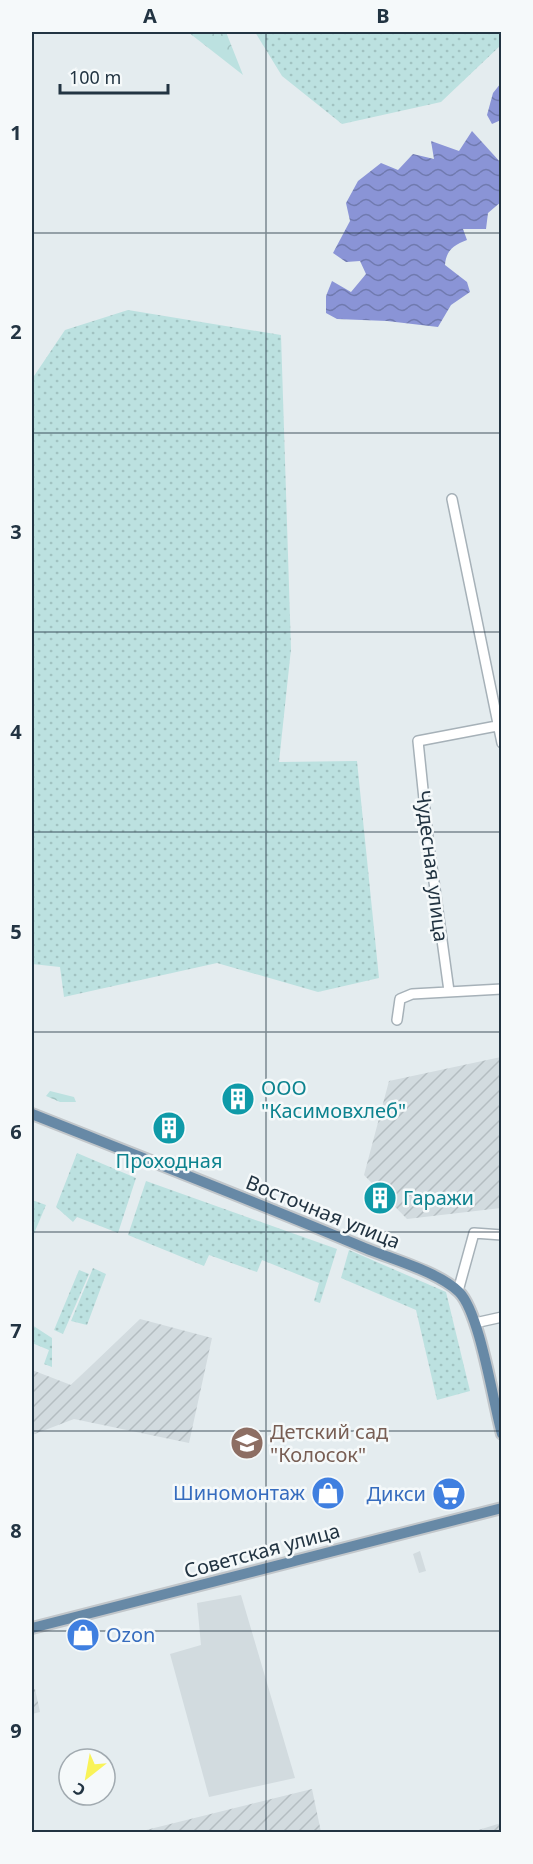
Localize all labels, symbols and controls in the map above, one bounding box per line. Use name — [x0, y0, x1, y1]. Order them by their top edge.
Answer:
text: A — [143, 2, 157, 29]
text: B — [376, 2, 390, 29]
scale bar — [60, 57, 168, 95]
text: 100 m — [69, 65, 121, 89]
text: 1 — [10, 119, 22, 146]
text: 2 — [10, 318, 22, 345]
text: 3 — [10, 518, 22, 545]
text: 4 — [10, 718, 22, 745]
street label: Чудесная улица — [410, 789, 455, 943]
text: 5 — [10, 918, 22, 945]
place label: ООО "Касимовхлеб" — [261, 1074, 406, 1124]
building icon: ООО "Касимовхлеб" — [220, 1081, 256, 1117]
building icon: Проходная — [151, 1110, 187, 1146]
text: 6 — [10, 1118, 22, 1145]
place label: Проходная — [116, 1147, 222, 1174]
street label: Восточная улица — [242, 1168, 404, 1255]
building icon: Гаражи — [362, 1180, 398, 1216]
place label: Гаражи — [403, 1184, 474, 1211]
text: 7 — [10, 1317, 22, 1344]
place label: Детский сад "Колосок" — [270, 1418, 388, 1468]
school or university icon: Детский сад "Колосок" — [229, 1425, 265, 1461]
shop icon: Шиномонтаж — [310, 1475, 346, 1511]
supermarket icon: Дикси — [431, 1476, 467, 1512]
place label: Шиномонтаж — [173, 1479, 306, 1506]
place label: Дикси — [367, 1480, 426, 1507]
text: 8 — [10, 1517, 22, 1544]
street label: Советская улица — [181, 1517, 343, 1584]
shop icon: Ozon — [65, 1617, 101, 1653]
place label: Ozon — [106, 1621, 155, 1648]
text: 9 — [10, 1717, 22, 1744]
north arrow — [57, 1747, 117, 1807]
text: С — [69, 1778, 89, 1802]

